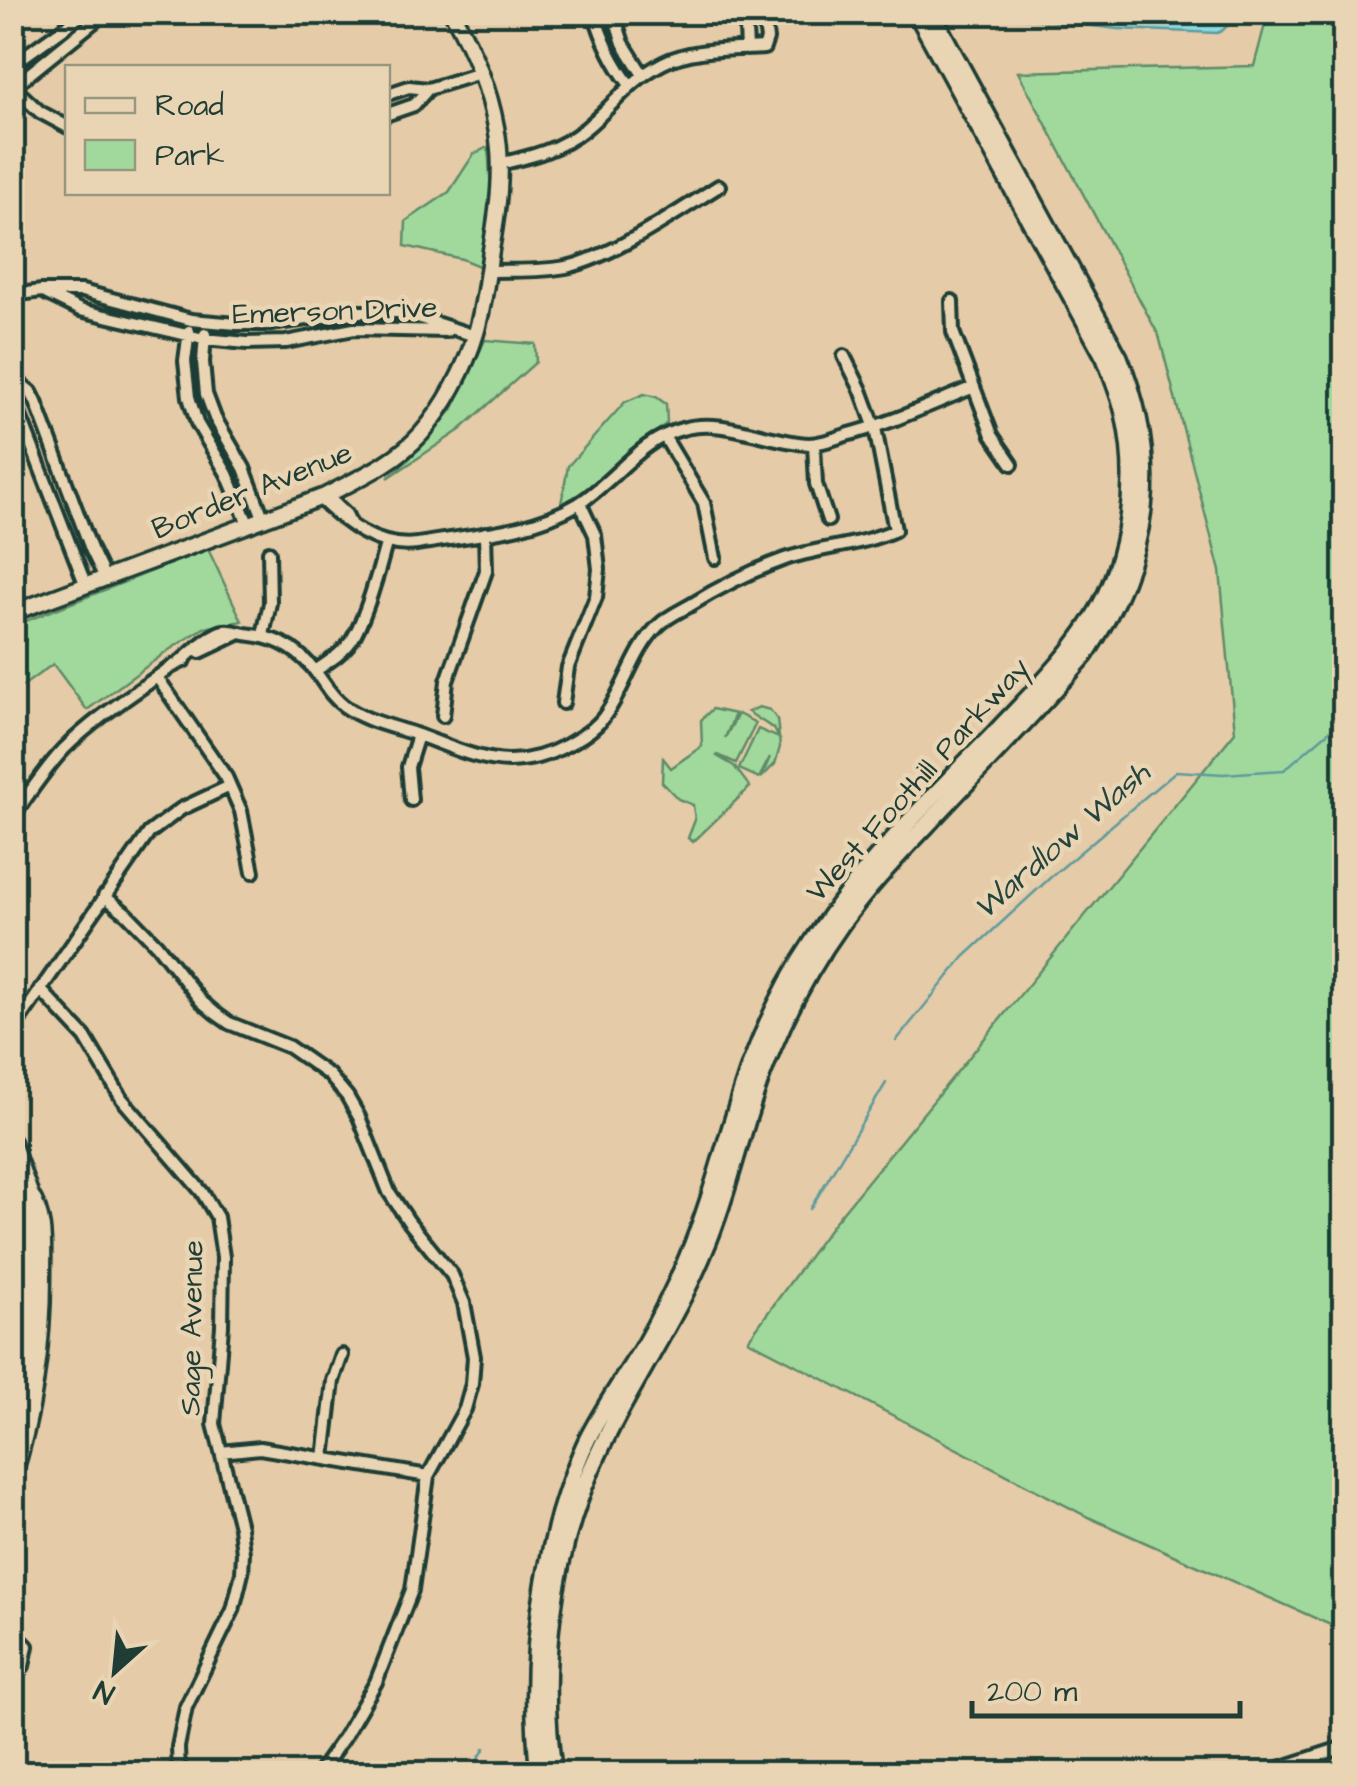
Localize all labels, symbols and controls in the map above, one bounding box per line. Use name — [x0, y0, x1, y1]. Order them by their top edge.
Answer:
legend — [65, 65, 390, 195]
text: Road — [155, 85, 224, 127]
text: Park — [155, 135, 224, 177]
street label: Emerson Drive — [232, 286, 438, 336]
street label: Border Avenue — [146, 432, 358, 550]
street label: West Foothill Parkway — [797, 648, 1040, 912]
water label: Wardlow Wash — [964, 751, 1161, 930]
street label: Sage Avenue — [169, 1240, 216, 1416]
north arrow — [65, 1621, 165, 1721]
scale bar — [972, 1656, 1240, 1718]
text: N — [87, 1670, 121, 1713]
text: 200 m — [987, 1671, 1078, 1713]

